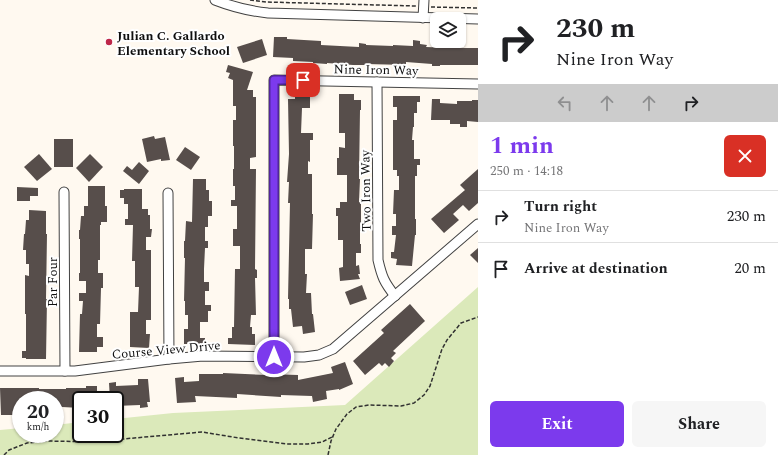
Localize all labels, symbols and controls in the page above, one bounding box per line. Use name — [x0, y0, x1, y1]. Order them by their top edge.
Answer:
text: 230 m — [556, 7, 635, 50]
map controls — [430, 12, 466, 48]
button: layers — [430, 12, 466, 48]
icon: right — [490, 16, 542, 68]
place label: Julian C. Gallardo Elementary School — [117, 26, 230, 61]
marker: Julian C. Gallardo Elementary School — [104, 37, 114, 47]
text: Nine Iron Way — [556, 46, 673, 73]
street label: Nine Iron Way — [333, 59, 419, 81]
pin — [286, 63, 320, 97]
icon: arrive — [292, 69, 314, 91]
icon: left — [554, 92, 576, 114]
icon: ahead — [596, 92, 618, 114]
icon: ahead — [638, 92, 660, 114]
icon: right — [680, 92, 702, 114]
text: 1 min — [490, 128, 554, 164]
button: close — [724, 135, 766, 177]
street label: Two Iron Way — [355, 149, 377, 232]
text: 250 m · 14:18 — [490, 161, 563, 181]
text: Turn right — [524, 195, 597, 218]
text: 230 m — [727, 205, 766, 228]
icon: right — [490, 206, 512, 228]
text: Nine Iron Way — [524, 218, 609, 238]
street label: Par Four — [43, 257, 63, 307]
text: Arrive at destination — [524, 257, 668, 280]
text: 20 m — [734, 257, 766, 280]
icon: arrive — [490, 258, 512, 280]
street label: Course View Drive — [111, 335, 221, 365]
position arrow — [253, 336, 295, 378]
speed limit sign: 30 — [72, 391, 124, 443]
text: 20 — [27, 397, 49, 427]
button: Exit — [490, 401, 624, 447]
button: Share — [632, 401, 766, 447]
text: km/h — [27, 419, 49, 435]

